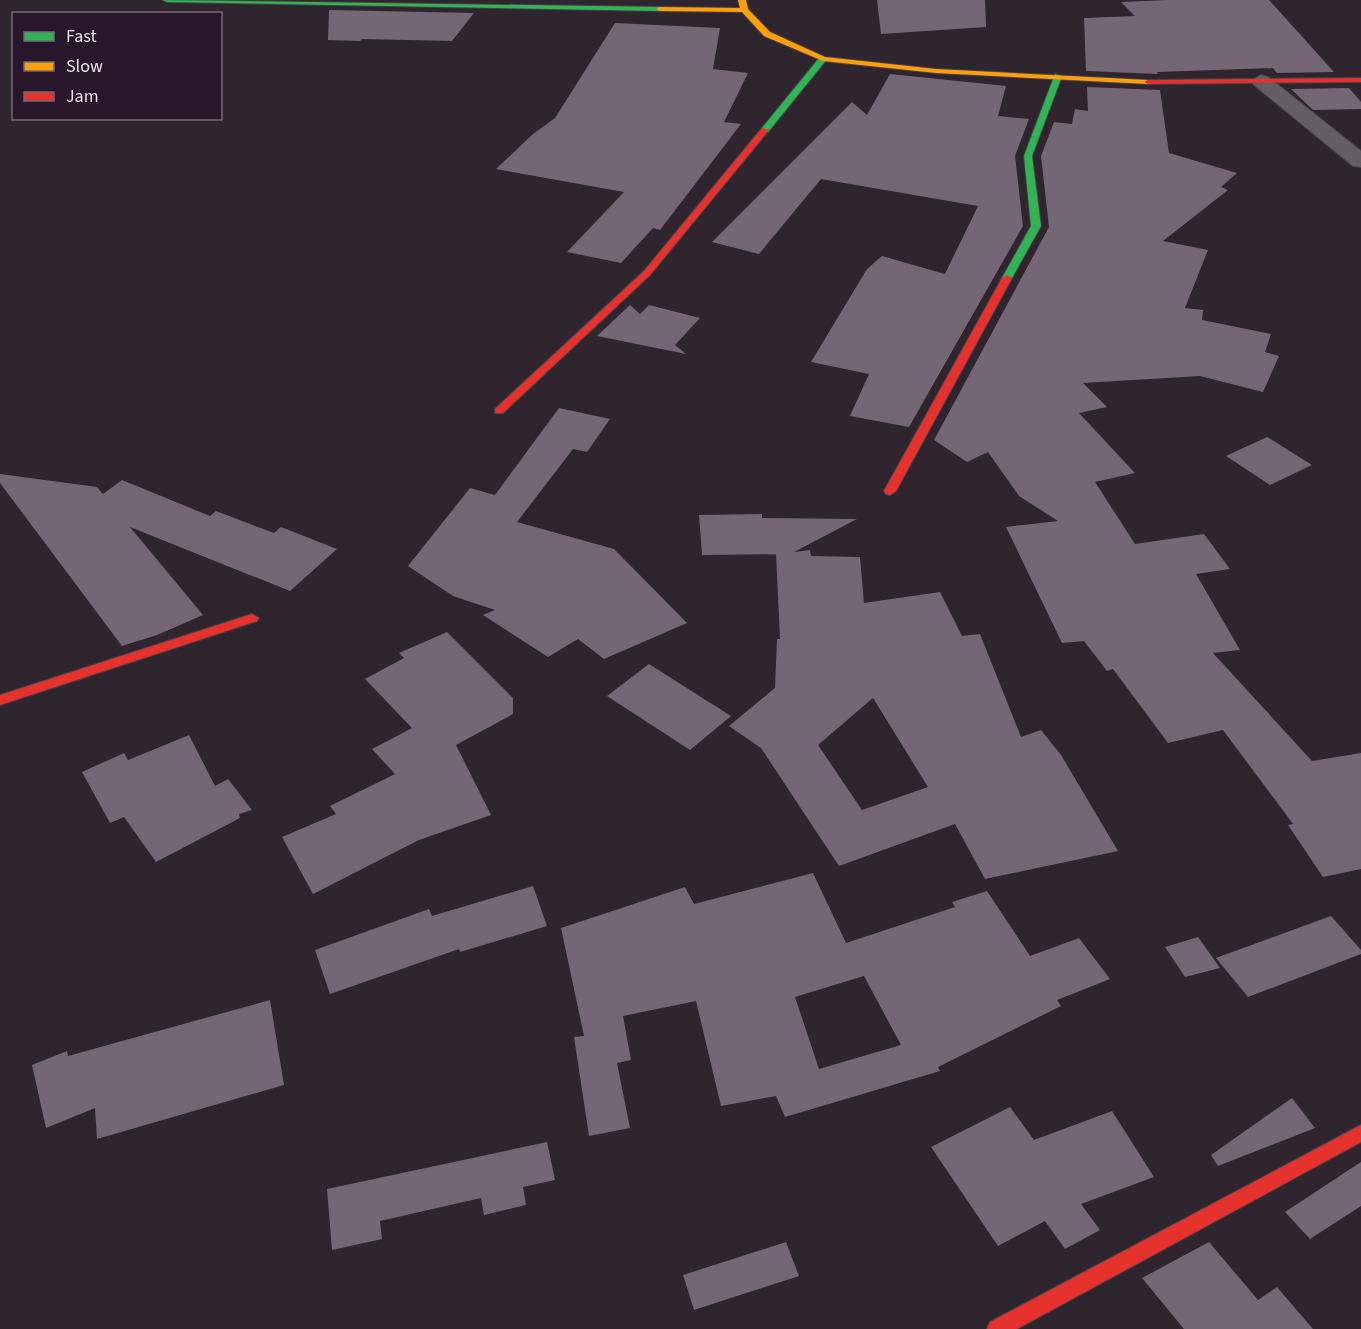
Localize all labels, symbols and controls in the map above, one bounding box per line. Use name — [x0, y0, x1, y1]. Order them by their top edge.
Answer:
legend — [12, 12, 222, 120]
text: Fast — [66, 24, 97, 49]
text: Slow — [66, 54, 103, 79]
text: Jam — [66, 84, 99, 109]

